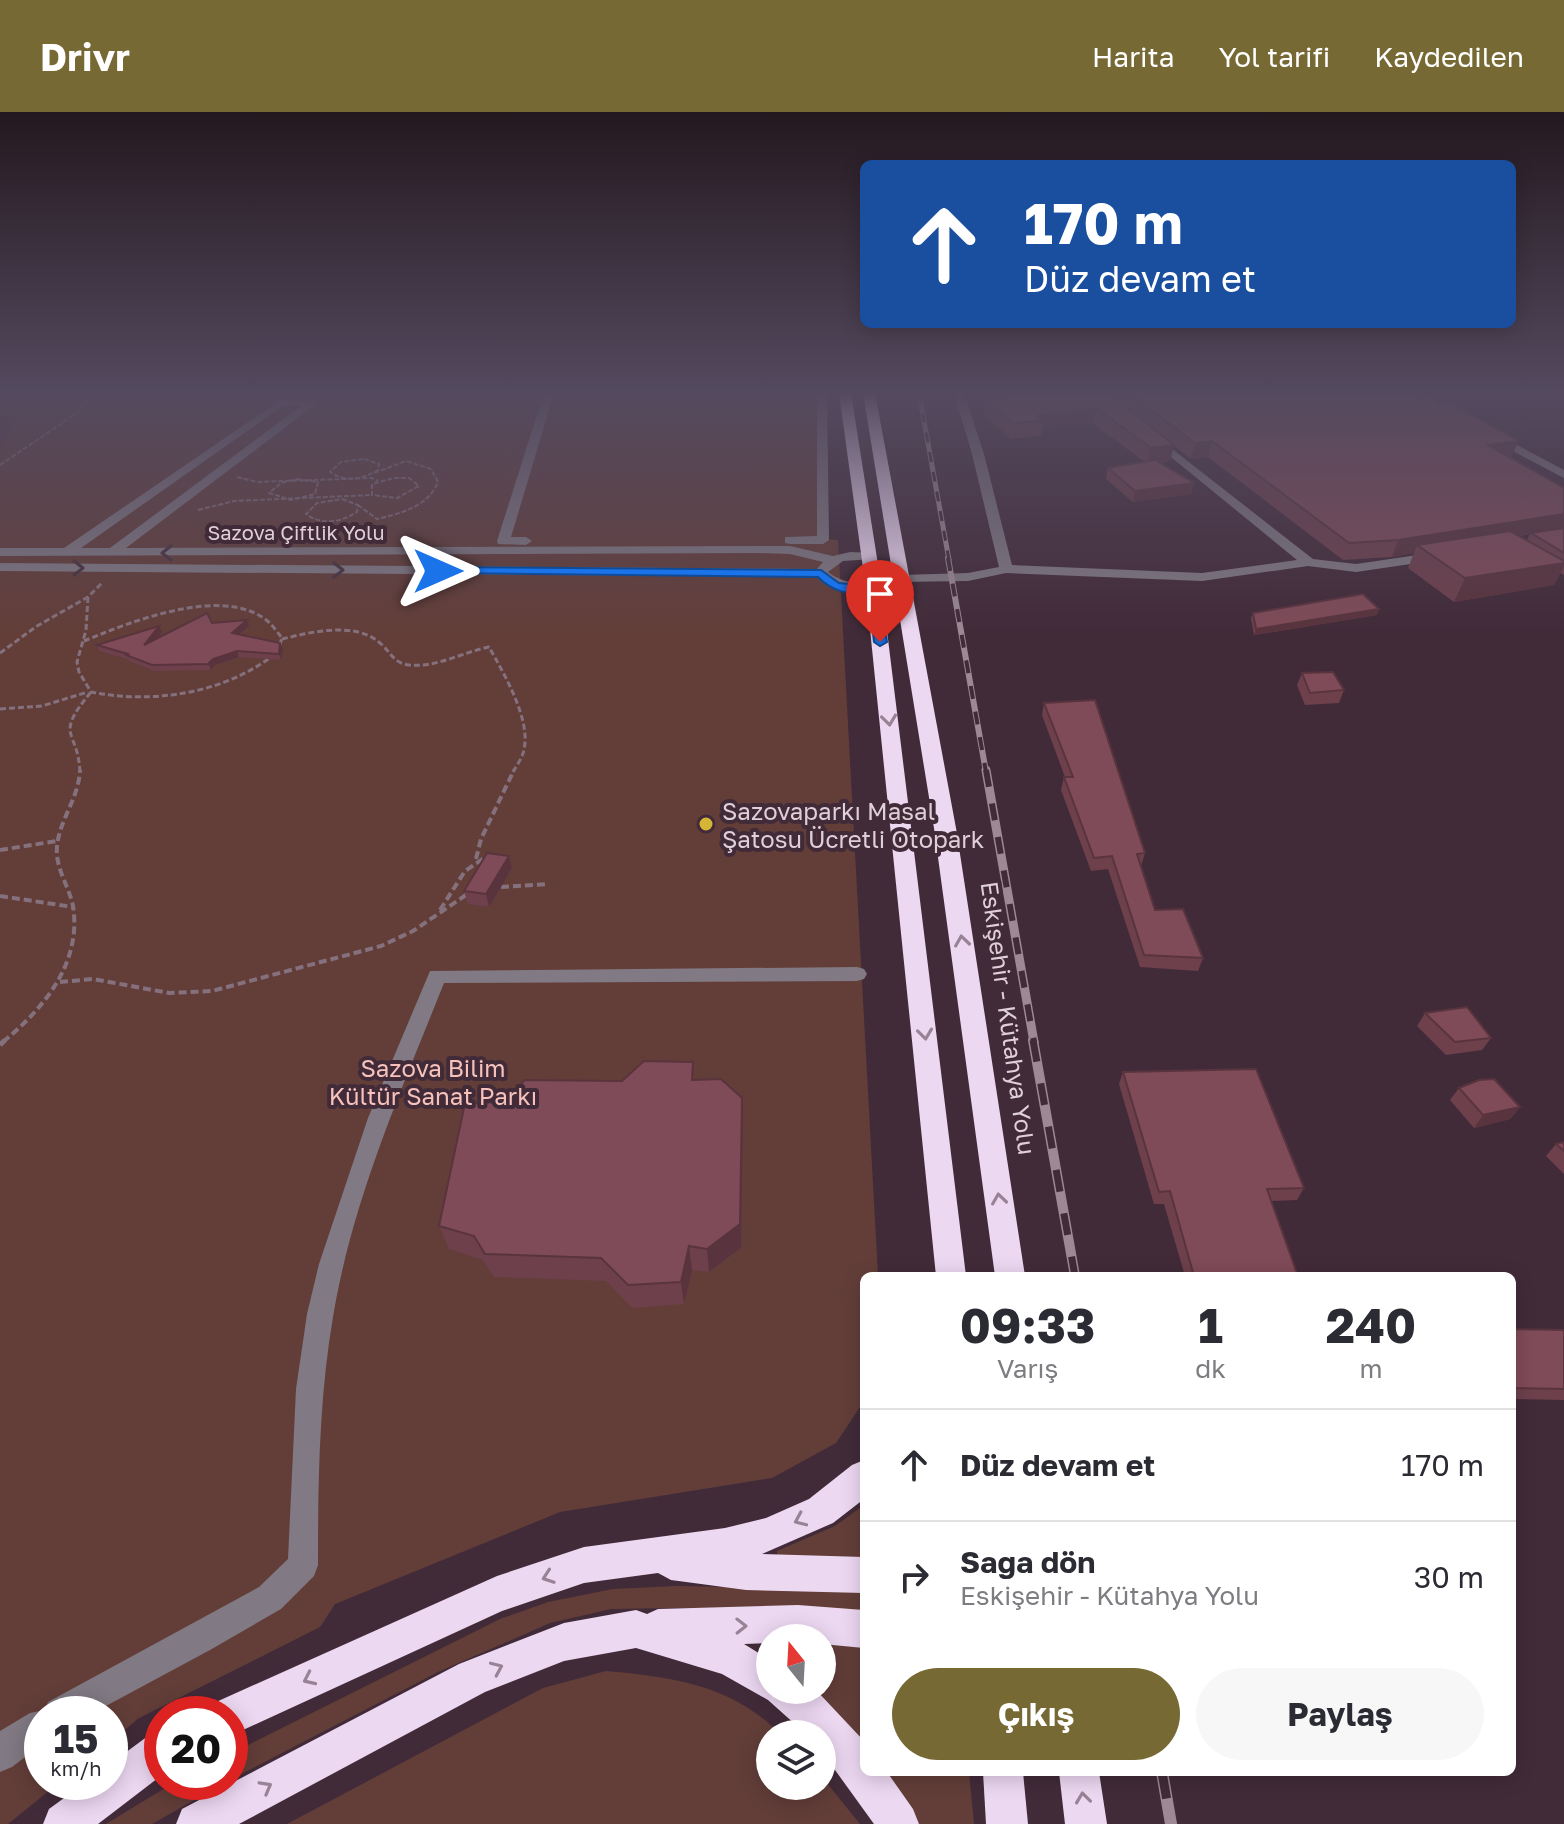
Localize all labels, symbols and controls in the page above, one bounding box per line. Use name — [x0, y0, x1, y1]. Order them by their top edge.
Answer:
text: Drivr — [40, 34, 130, 79]
text: Harita — [1092, 40, 1175, 73]
text: Yol tarifi — [1219, 40, 1330, 73]
text: Kaydedilen — [1374, 40, 1524, 73]
text: 170 m — [1024, 189, 1183, 256]
icon: ahead — [892, 192, 996, 296]
text: Düz devam et — [1024, 257, 1256, 300]
street label: Sazova Çiftlik Yolu — [207, 520, 385, 544]
position arrow — [396, 529, 480, 613]
one-way arrow — [160, 544, 173, 562]
one-way arrow — [72, 559, 85, 577]
pin — [846, 560, 914, 642]
one-way arrow — [332, 561, 345, 579]
icon: arrive — [858, 572, 902, 616]
one-way arrow — [880, 713, 897, 727]
place label: Sazovaparkı Masal Şatosu Ücretli Otopark — [722, 796, 984, 853]
marker: Sazovaparkı Masal Şatosu Ücretli Otopark — [697, 815, 715, 833]
street label: Eskişehir - Kütahya Yolu — [975, 879, 1043, 1157]
one-way arrow — [954, 935, 971, 948]
one-way arrow — [917, 1028, 934, 1041]
park label: Sazova Bilim Kültür Sanat Parkı — [329, 1053, 537, 1110]
one-way arrow — [991, 1192, 1008, 1206]
text: 09:33 — [960, 1296, 1095, 1354]
text: 1 — [1198, 1296, 1223, 1354]
text: 240 — [1326, 1296, 1416, 1354]
text: Varış — [997, 1353, 1058, 1384]
text: dk — [1195, 1353, 1226, 1384]
text: m — [1359, 1353, 1382, 1384]
icon: ahead — [892, 1443, 936, 1487]
text: Düz devam et — [960, 1447, 1155, 1483]
text: 170 m — [1401, 1447, 1484, 1483]
one-way arrow — [794, 1511, 808, 1527]
text: Sağa dön — [960, 1544, 1095, 1580]
icon: right — [892, 1555, 936, 1599]
text: 30 m — [1414, 1559, 1484, 1595]
one-way arrow — [542, 1567, 556, 1583]
text: Eskişehir - Kütahya Yolu — [960, 1580, 1259, 1611]
one-way arrow — [735, 1617, 748, 1634]
north arrow — [756, 1624, 836, 1704]
map controls — [756, 1624, 836, 1800]
one-way arrow — [488, 1661, 503, 1677]
button: Çıkış — [892, 1668, 1180, 1760]
button: Paylaş — [1196, 1668, 1484, 1760]
one-way arrow — [303, 1669, 317, 1685]
speed limit sign: 20 — [144, 1696, 248, 1800]
text: 15 — [54, 1714, 99, 1762]
button: layers — [756, 1720, 836, 1800]
text: km/h — [51, 1756, 101, 1780]
one-way arrow — [257, 1781, 272, 1796]
one-way arrow — [1074, 1791, 1091, 1804]

